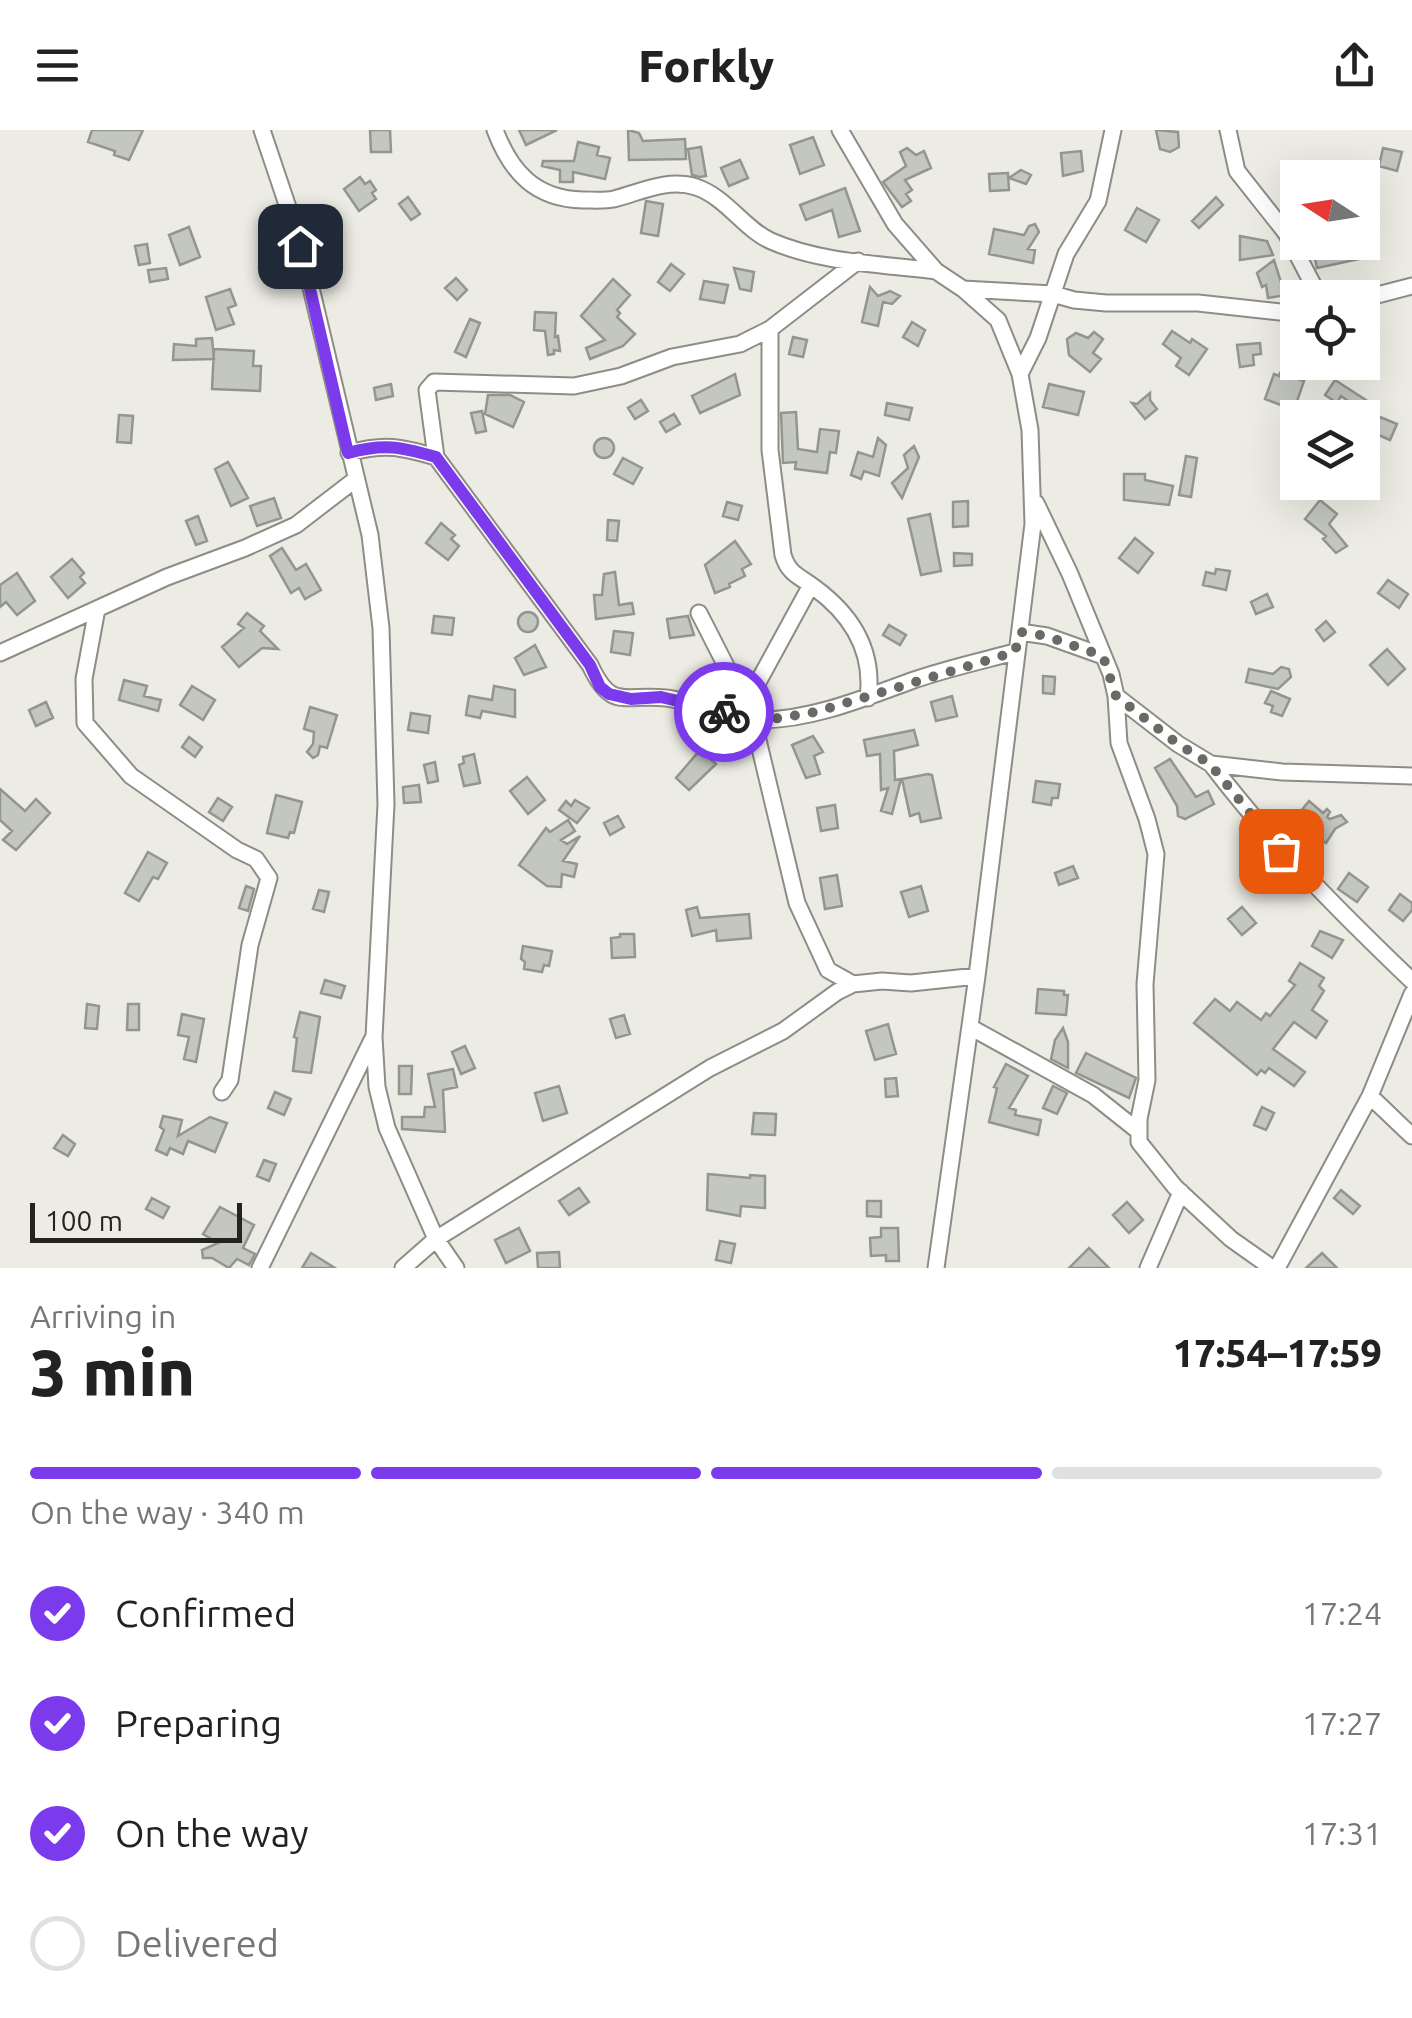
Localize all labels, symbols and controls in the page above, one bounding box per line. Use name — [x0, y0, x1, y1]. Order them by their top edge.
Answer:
icon: menu — [30, 38, 85, 93]
icon: share — [1327, 38, 1382, 93]
text: Forkly — [638, 40, 774, 91]
north arrow — [1280, 160, 1380, 260]
map controls — [1280, 160, 1380, 500]
pin — [258, 204, 343, 289]
icon: home — [273, 219, 328, 274]
button: locate — [1280, 280, 1380, 380]
button: layers — [1280, 400, 1380, 500]
courier — [674, 662, 774, 762]
icon: bike — [697, 685, 752, 740]
pin — [1239, 809, 1324, 894]
icon: bag — [1254, 824, 1309, 879]
scale bar — [30, 1198, 242, 1242]
text: 100 m — [45, 1205, 123, 1236]
text: Arriving in — [30, 1298, 176, 1334]
text: 17:54–17:59 — [1173, 1332, 1382, 1374]
text: 3 min — [30, 1335, 195, 1408]
text: On the way · 340 m — [30, 1494, 305, 1530]
icon: check — [30, 1586, 85, 1641]
text: Confirmed — [115, 1592, 296, 1634]
text: 17:24 — [1302, 1595, 1382, 1631]
icon: check — [30, 1696, 85, 1751]
text: Preparing — [115, 1702, 282, 1744]
text: 17:27 — [1302, 1705, 1382, 1741]
icon: check — [30, 1806, 85, 1861]
text: On the way — [115, 1812, 308, 1854]
text: 17:31 — [1302, 1815, 1382, 1851]
text: Delivered — [115, 1922, 279, 1964]

